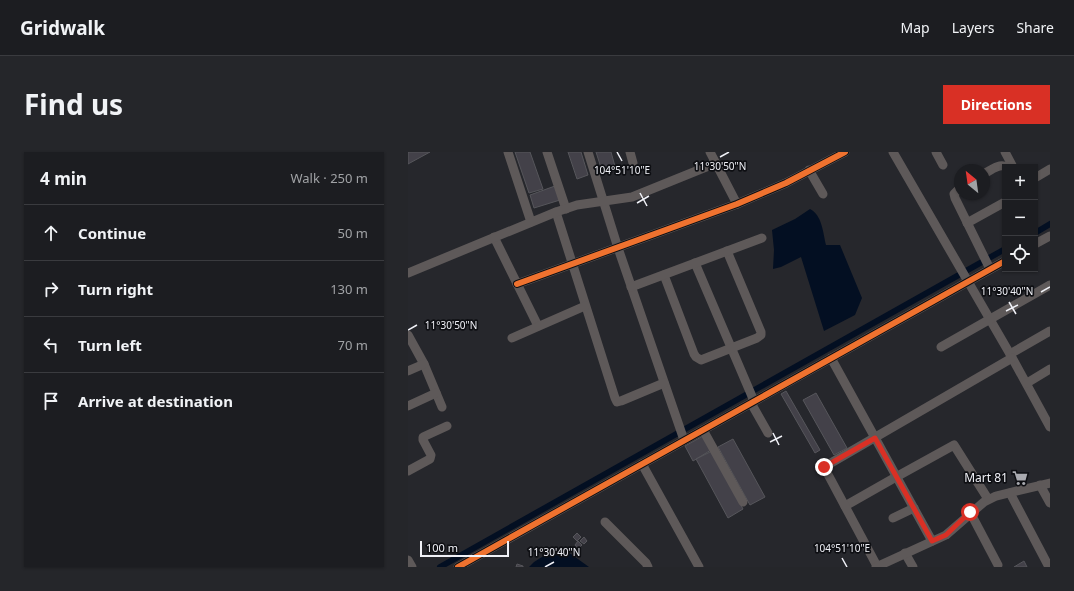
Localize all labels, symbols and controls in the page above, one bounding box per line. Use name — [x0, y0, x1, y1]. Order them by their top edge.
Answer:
text: Gridwalk — [20, 15, 105, 41]
text: Map — [901, 18, 930, 37]
text: Layers — [952, 18, 994, 37]
text: Share — [1016, 18, 1054, 37]
text: Find us — [24, 85, 123, 123]
button: Directions — [943, 85, 1050, 124]
text: 11°30'50"N — [694, 159, 746, 173]
text: 104°51'10"E — [594, 163, 650, 177]
north arrow — [954, 164, 990, 200]
map controls — [1002, 164, 1038, 272]
button: + — [1002, 164, 1038, 200]
text: 4 min — [40, 167, 87, 190]
text: Walk · 250 m — [290, 169, 368, 187]
button: − — [1002, 200, 1038, 236]
icon: ahead — [40, 222, 62, 244]
text: Continue — [78, 223, 146, 243]
text: 50 m — [338, 224, 368, 242]
button: locate — [1002, 236, 1038, 272]
icon: right — [40, 278, 62, 300]
text: Turn right — [78, 279, 153, 299]
text: 130 m — [330, 280, 368, 298]
text: 11°30'40"N — [981, 284, 1033, 298]
text: 11°30'50"N — [425, 318, 477, 332]
icon: left — [40, 334, 62, 356]
text: Turn left — [78, 335, 142, 355]
text: 70 m — [338, 336, 368, 354]
icon: arrive — [40, 390, 62, 412]
text: Arrive at destination — [78, 391, 233, 411]
route end — [815, 458, 833, 476]
place label: Mart 81 — [964, 469, 1008, 486]
supermarket icon: Mart 81 — [1011, 469, 1029, 487]
route start — [961, 503, 979, 521]
scale bar — [420, 539, 509, 558]
text: 100 m — [426, 540, 458, 555]
text: 104°51'10"E — [814, 541, 870, 555]
text: 11°30'40"N — [528, 545, 580, 559]

